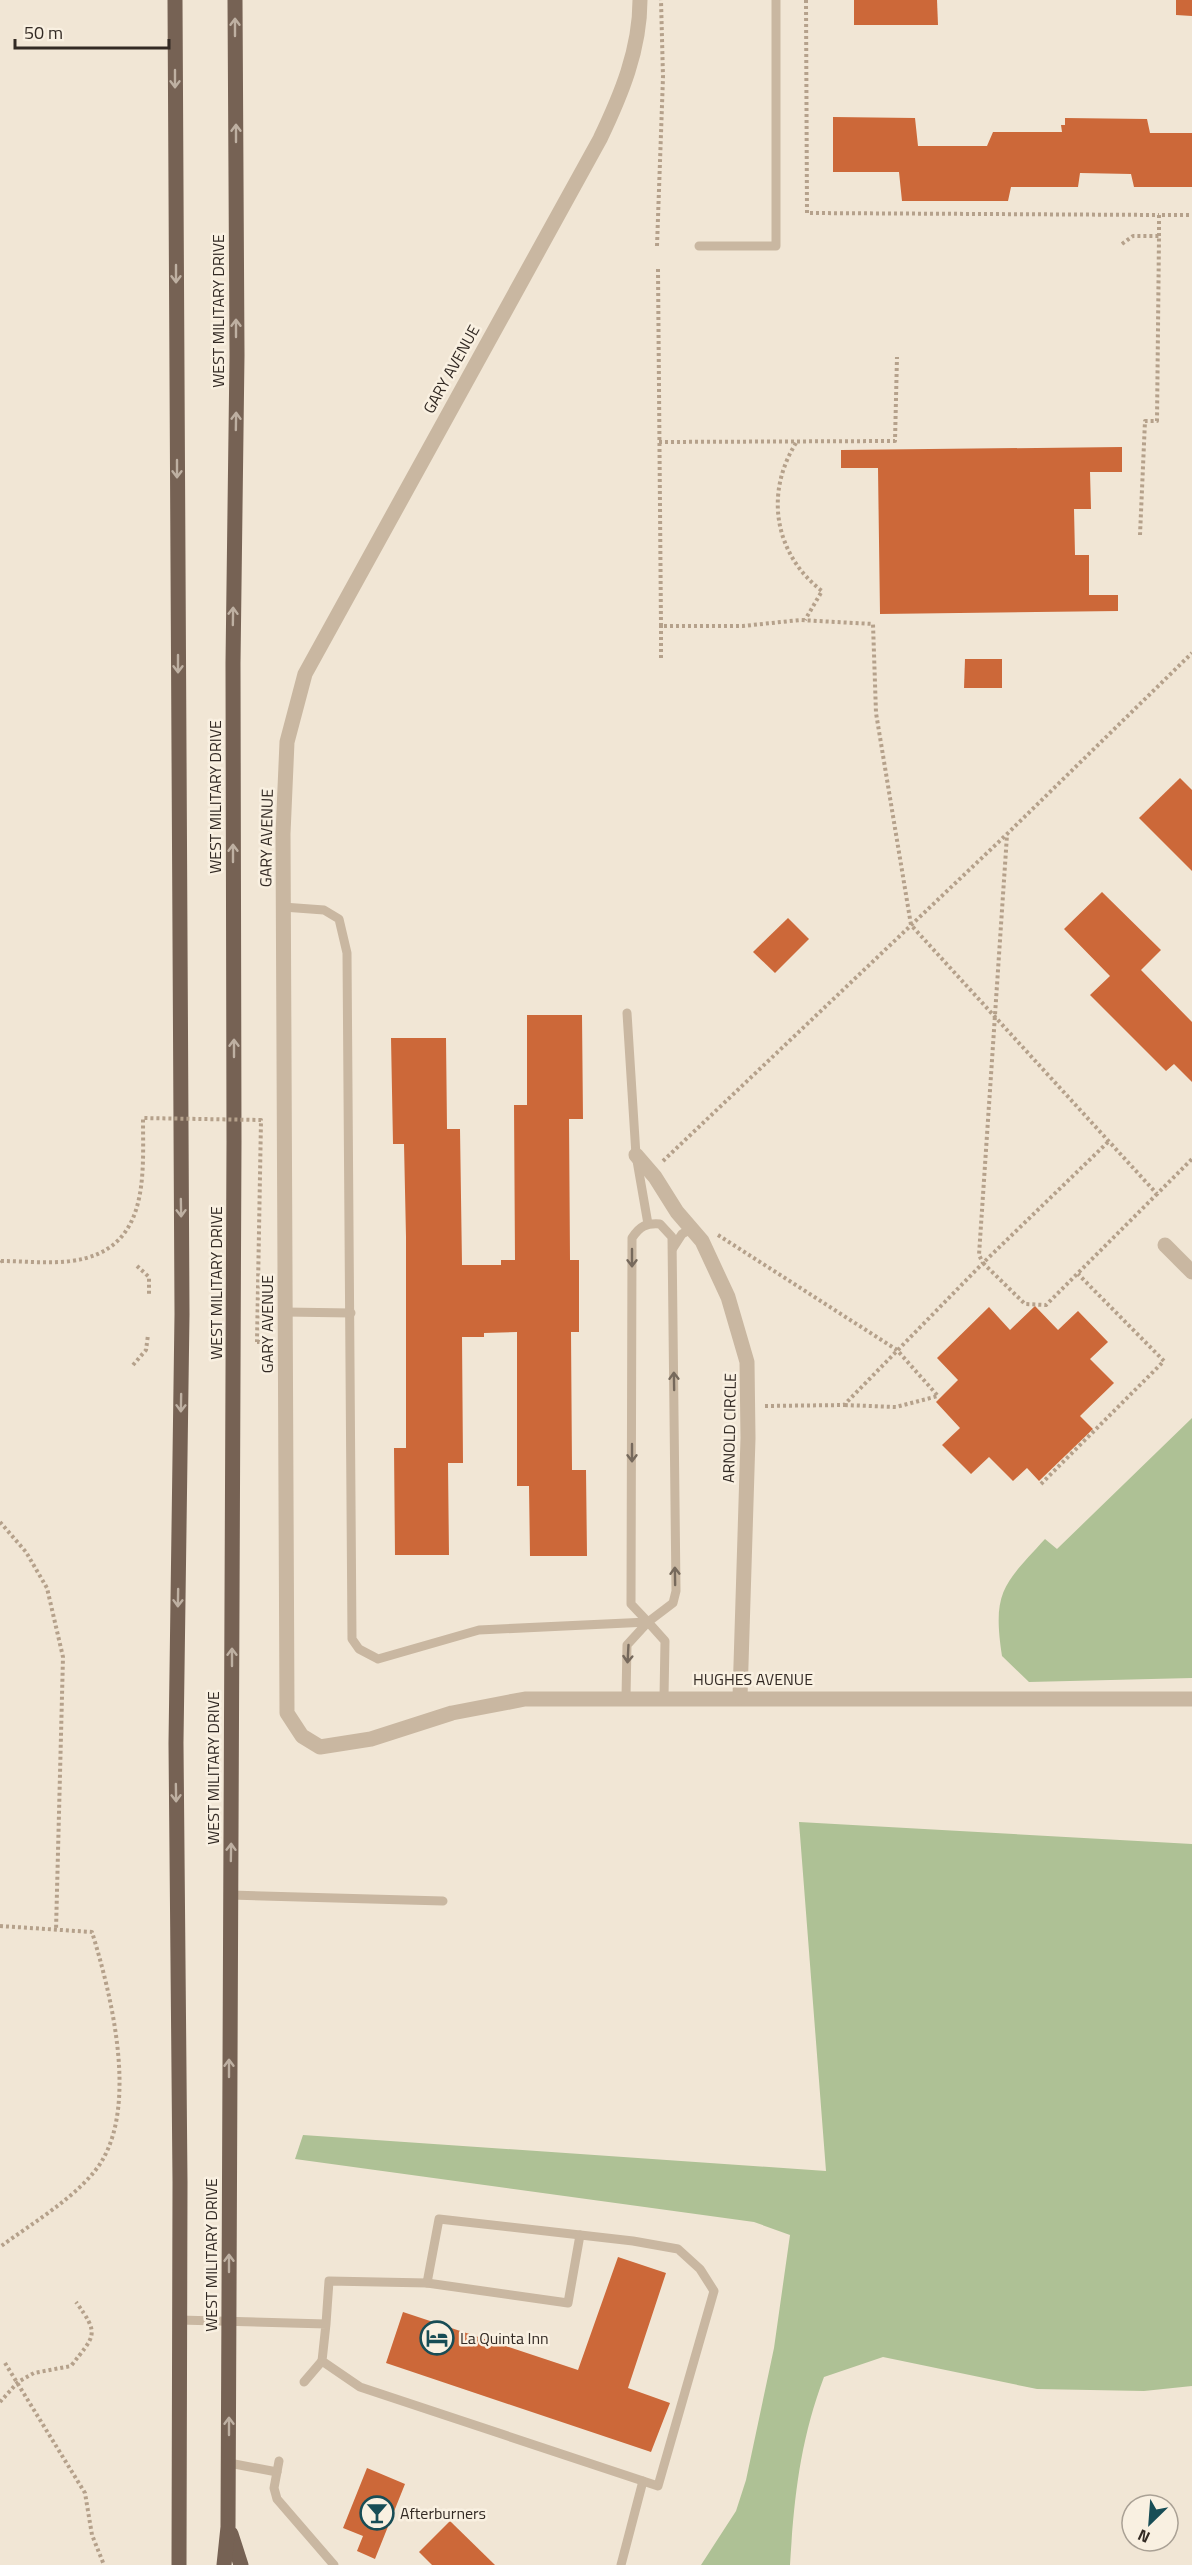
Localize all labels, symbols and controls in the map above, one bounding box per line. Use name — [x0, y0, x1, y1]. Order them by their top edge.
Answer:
scale bar — [15, 12, 170, 50]
one-way arrow — [229, 17, 241, 37]
text: 50 m — [24, 19, 63, 46]
one-way arrow — [169, 69, 181, 89]
one-way arrow — [230, 124, 242, 144]
street label: WEST MILITARY DRIVE — [206, 234, 230, 388]
one-way arrow — [170, 264, 182, 284]
one-way arrow — [230, 318, 242, 338]
street label: GARY AVENUE — [417, 320, 485, 418]
one-way arrow — [230, 412, 241, 432]
one-way arrow — [171, 459, 183, 479]
one-way arrow — [227, 607, 239, 627]
one-way arrow — [172, 654, 184, 674]
street label: WEST MILITARY DRIVE — [203, 720, 227, 874]
street label: GARY AVENUE — [253, 789, 279, 887]
one-way arrow — [227, 844, 239, 864]
one-way arrow — [228, 1039, 240, 1059]
one-way arrow — [175, 1197, 187, 1217]
street label: WEST MILITARY DRIVE — [204, 1206, 228, 1360]
one-way arrow — [626, 1247, 638, 1267]
street label: GARY AVENUE — [255, 1275, 279, 1373]
one-way arrow — [668, 1372, 680, 1392]
street label: ARNOLD CIRCLE — [716, 1373, 742, 1483]
one-way arrow — [175, 1392, 187, 1412]
one-way arrow — [626, 1442, 638, 1462]
one-way arrow — [670, 1567, 681, 1587]
one-way arrow — [172, 1587, 184, 1607]
one-way arrow — [622, 1643, 633, 1663]
one-way arrow — [226, 1647, 238, 1667]
street label: HUGHES AVENUE — [693, 1667, 813, 1691]
street label: WEST MILITARY DRIVE — [201, 1691, 225, 1845]
one-way arrow — [171, 1782, 182, 1802]
one-way arrow — [225, 1842, 236, 1862]
one-way arrow — [223, 2058, 235, 2078]
street label: WEST MILITARY DRIVE — [199, 2178, 223, 2332]
one-way arrow — [223, 2253, 235, 2273]
hotel icon: La Quinta Inn — [419, 2320, 455, 2356]
place label: La Quinta Inn — [460, 2326, 549, 2350]
one-way arrow — [223, 2417, 235, 2437]
north arrow — [1120, 2493, 1180, 2553]
bar icon: Afterburners — [359, 2495, 395, 2531]
place label: Afterburners — [400, 2501, 486, 2525]
text: N — [1134, 2523, 1154, 2550]

